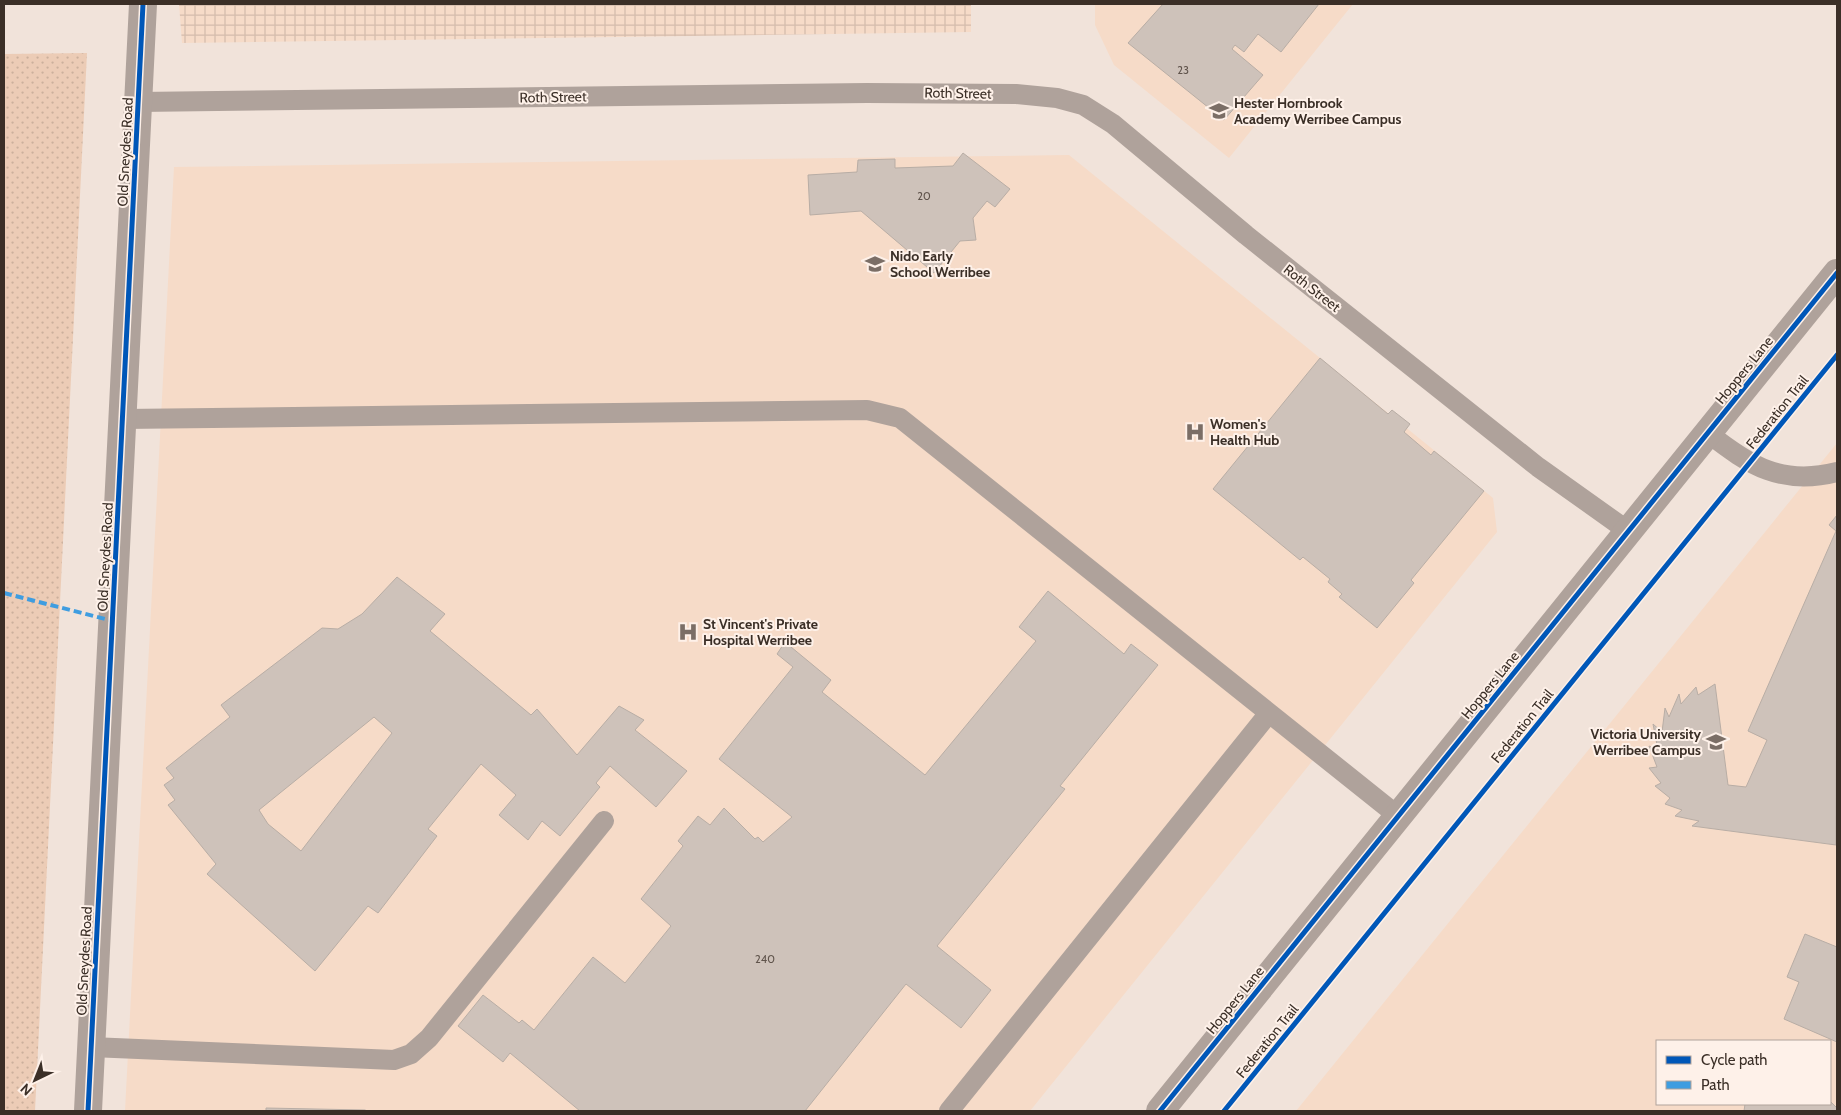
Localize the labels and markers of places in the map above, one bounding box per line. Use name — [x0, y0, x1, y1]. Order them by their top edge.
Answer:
place label: Hester Hornbrook Academy Werribee Campus — [1234, 94, 1401, 128]
school or university icon: Hester Hornbrook Academy Werribee Campus — [1208, 100, 1230, 122]
place label: Nido Early School Werribee — [890, 247, 990, 281]
school or university icon: Nido Early School Werribee — [864, 253, 886, 275]
place label: Women's Health Hub — [1210, 415, 1279, 449]
hospital icon: Women's Health Hub — [1184, 421, 1206, 443]
place label: St Vincent's Private Hospital Werribee — [703, 615, 818, 649]
hospital icon: St Vincent's Private Hospital Werribee — [677, 621, 699, 643]
place label: Victoria University Werribee Campus — [1591, 725, 1701, 759]
school or university icon: Victoria University Werribee Campus — [1705, 731, 1727, 753]

